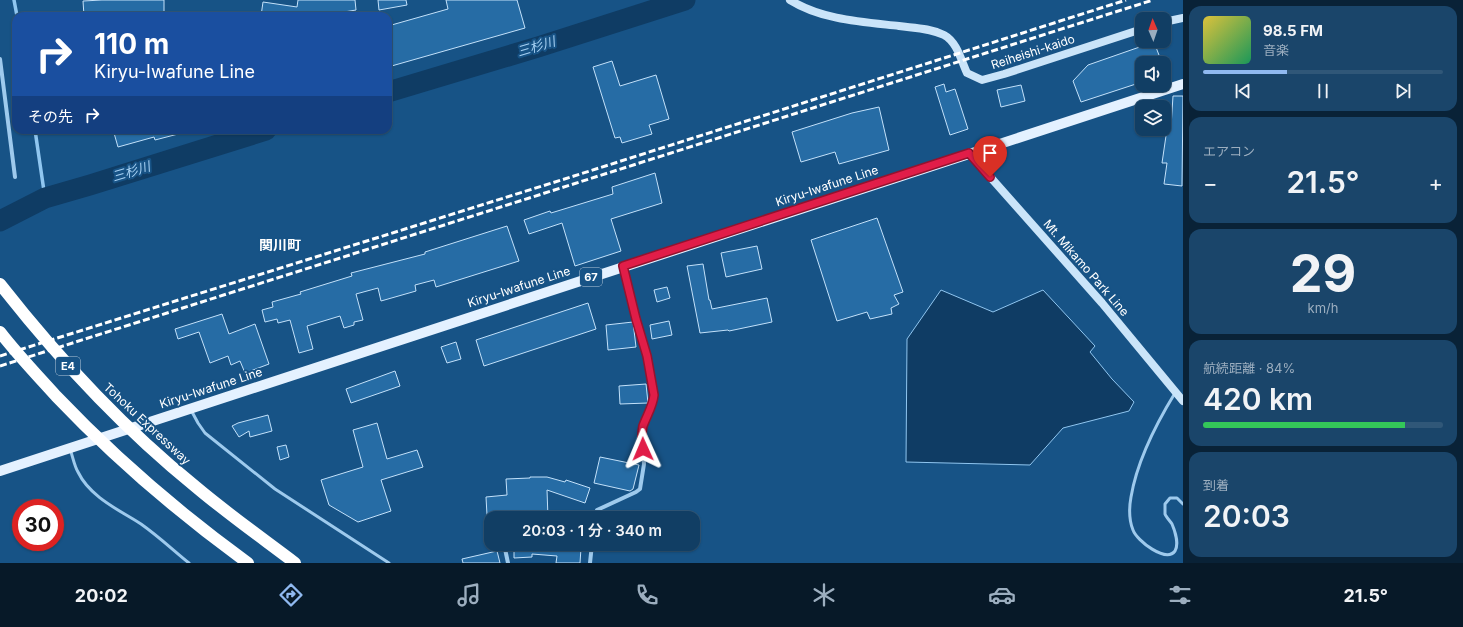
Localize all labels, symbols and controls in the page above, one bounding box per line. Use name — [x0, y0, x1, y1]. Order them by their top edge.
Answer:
north arrow — [1135, 12, 1171, 48]
map controls — [1135, 12, 1171, 136]
text: 98.5 FM — [1263, 21, 1323, 40]
text: 110 m — [94, 27, 169, 61]
icon: right — [28, 28, 80, 80]
street label: Reiheishi-kaido — [989, 31, 1077, 72]
water label: 三杉川 — [515, 32, 559, 59]
text: 音楽 — [1263, 42, 1289, 58]
button: sound — [1135, 56, 1171, 92]
text: Kiryu-Iwafune Line — [94, 61, 255, 82]
icon: previous — [1232, 80, 1254, 102]
icon: pause — [1312, 80, 1334, 102]
icon: next — [1392, 80, 1414, 102]
button: layers — [1135, 100, 1171, 136]
icon: right — [81, 104, 103, 126]
text: その先 — [28, 107, 73, 126]
pin — [973, 136, 1007, 177]
icon: arrive — [979, 142, 1001, 164]
text: エアコン — [1203, 143, 1255, 159]
water label: 三杉川 — [110, 157, 154, 184]
street label: Kiryu-Iwafune Line — [773, 162, 880, 209]
text: 21.5° — [1286, 164, 1360, 200]
text: − — [1203, 170, 1218, 196]
text: + — [1428, 170, 1443, 196]
street label: Mt. Mikamo Park Line — [1040, 216, 1132, 319]
district label: 関川町 — [259, 236, 301, 253]
text: 29 — [1290, 242, 1356, 305]
street label: Kiryu-Iwafune Line — [465, 263, 572, 310]
road number: 67 — [580, 268, 602, 286]
text: km/h — [1308, 300, 1338, 316]
road number: E4 — [56, 357, 80, 375]
text: 航続距離 · 84% — [1203, 360, 1295, 376]
street label: Kiryu-Iwafune Line — [157, 364, 264, 411]
street label: Tohoku Expressway — [101, 379, 194, 468]
text: 420 km — [1203, 381, 1313, 417]
position arrow — [622, 428, 664, 470]
text: 到着 — [1203, 477, 1229, 493]
text: 20:03 — [1203, 498, 1290, 534]
speed limit sign: 30 — [12, 499, 64, 551]
text: 20:03 · 1 分 · 340 m — [522, 521, 662, 540]
icon: directions — [277, 581, 305, 609]
icon: music — [455, 581, 483, 609]
icon: phone — [633, 581, 661, 609]
icon: climate — [810, 581, 838, 609]
icon: car — [988, 581, 1016, 609]
icon: filters — [1166, 581, 1194, 609]
text: 20:02 — [75, 585, 128, 606]
text: 21.5° — [1343, 585, 1388, 606]

